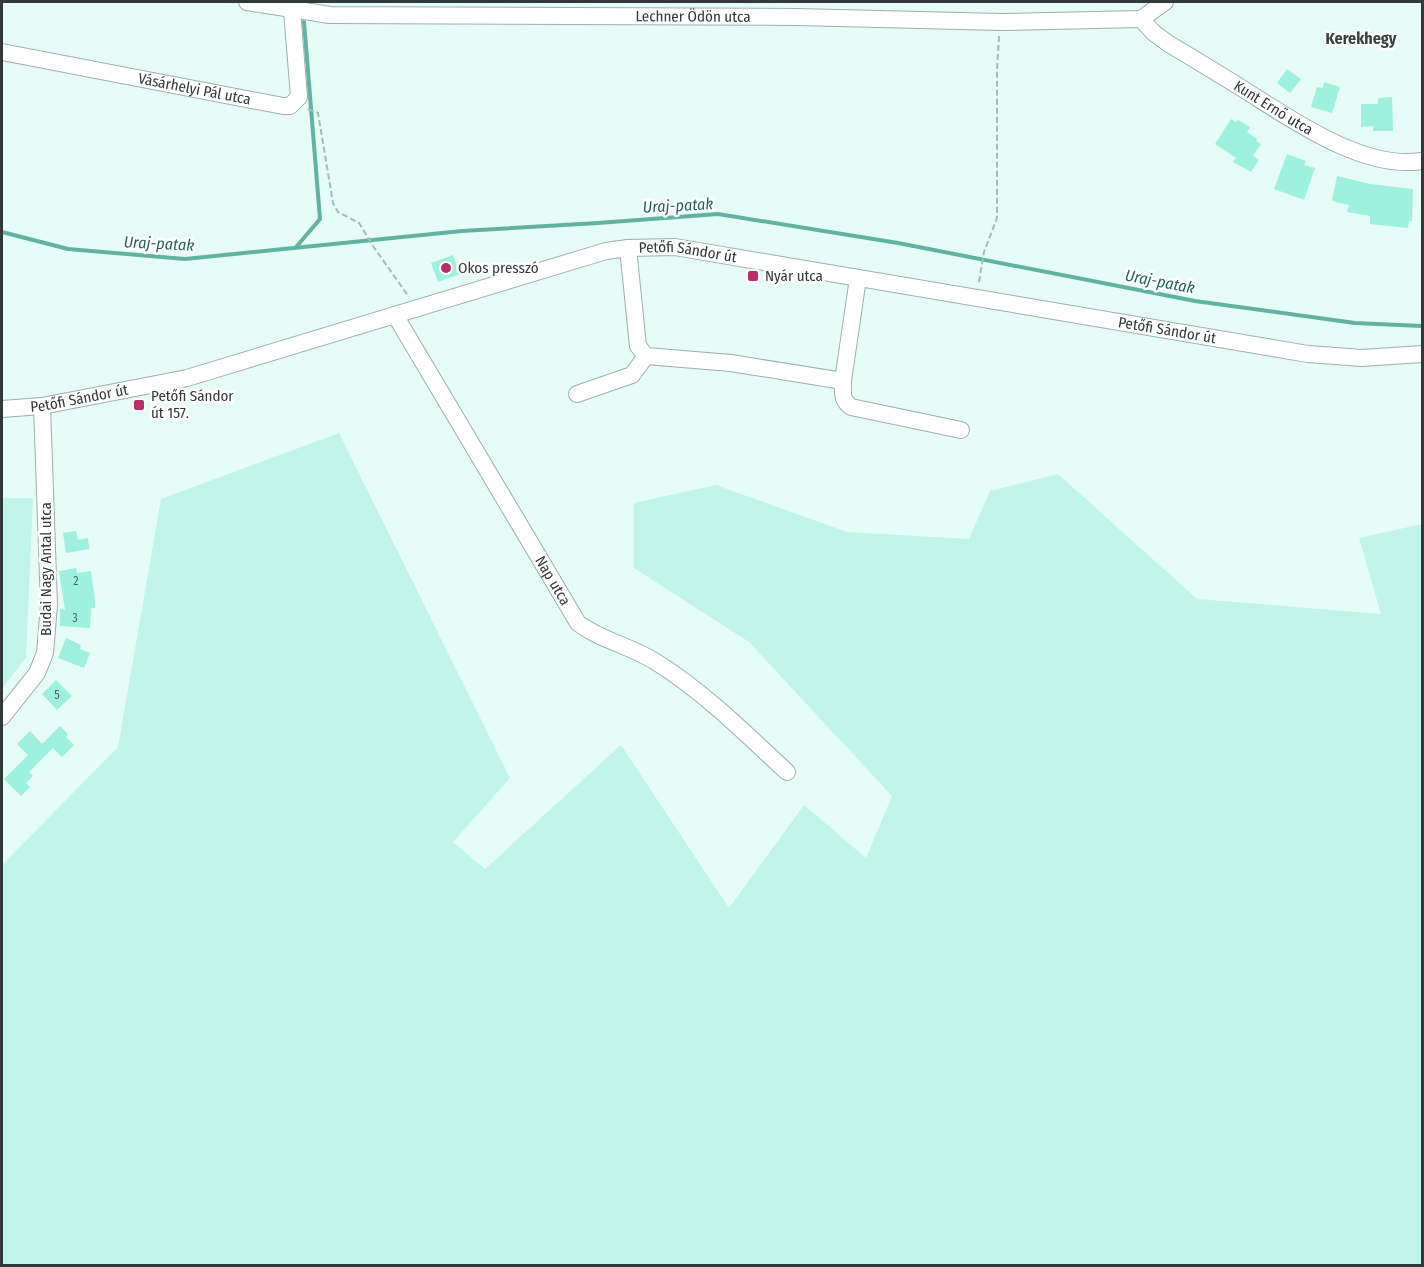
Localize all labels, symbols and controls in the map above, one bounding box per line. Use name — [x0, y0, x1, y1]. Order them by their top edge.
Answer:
street label: Lechner Ödön utca — [635, 7, 751, 26]
district label: Kerekhegy — [1326, 29, 1397, 48]
street label: Vásárhelyi Pál utca — [137, 69, 252, 109]
street label: Kunt Ernő utca — [1231, 77, 1316, 139]
water label: Uraj-patak — [642, 194, 714, 217]
water label: Uraj-patak — [123, 232, 195, 255]
street label: Petőfi Sándor út — [638, 238, 738, 266]
place label: Okos presszó — [458, 259, 539, 277]
marker: Okos presszó — [439, 261, 453, 275]
water label: Uraj-patak — [1123, 265, 1196, 298]
place label: Nyár utca — [765, 267, 823, 285]
marker: Nyár utca — [746, 269, 760, 283]
street label: Petőfi Sándor út — [1117, 313, 1218, 347]
street label: Petőfi Sándor út — [30, 381, 130, 416]
place label: Petőfi Sándor út 157. — [151, 387, 234, 422]
marker: Petőfi Sándor út 157. — [132, 398, 146, 412]
street label: Budai Nagy Antal utca — [37, 502, 55, 636]
street label: Nap utca — [531, 553, 574, 609]
house number: 2 — [73, 574, 79, 588]
house number: 3 — [72, 611, 78, 625]
house number: 5 — [54, 688, 60, 702]

